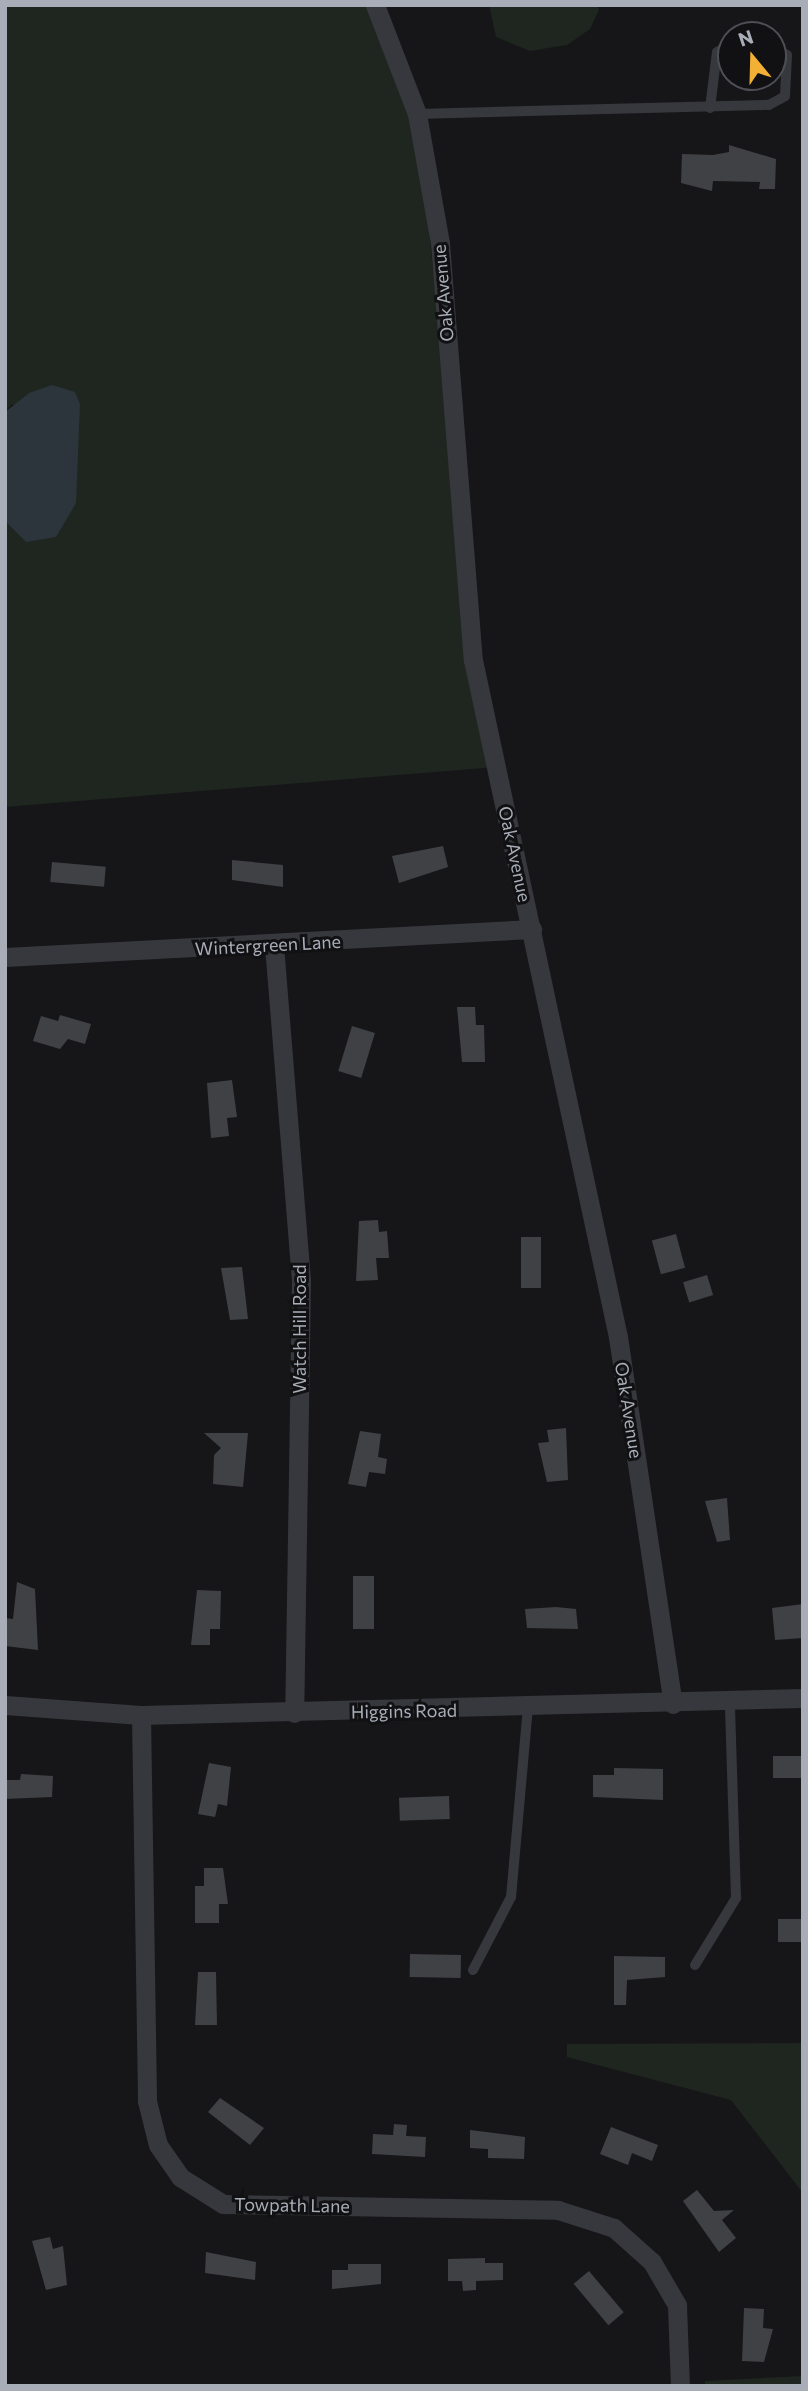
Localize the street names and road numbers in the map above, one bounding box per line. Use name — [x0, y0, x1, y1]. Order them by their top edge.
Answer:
street label: Oak Avenue — [428, 244, 458, 342]
street label: Oak Avenue — [494, 804, 536, 904]
street label: Wintergreen Lane — [194, 930, 342, 960]
street label: Watch Hill Road — [288, 1264, 310, 1394]
street label: Oak Avenue — [611, 1360, 647, 1460]
street label: Higgins Road — [351, 1699, 457, 1723]
street label: Towpath Lane — [234, 2193, 350, 2217]

